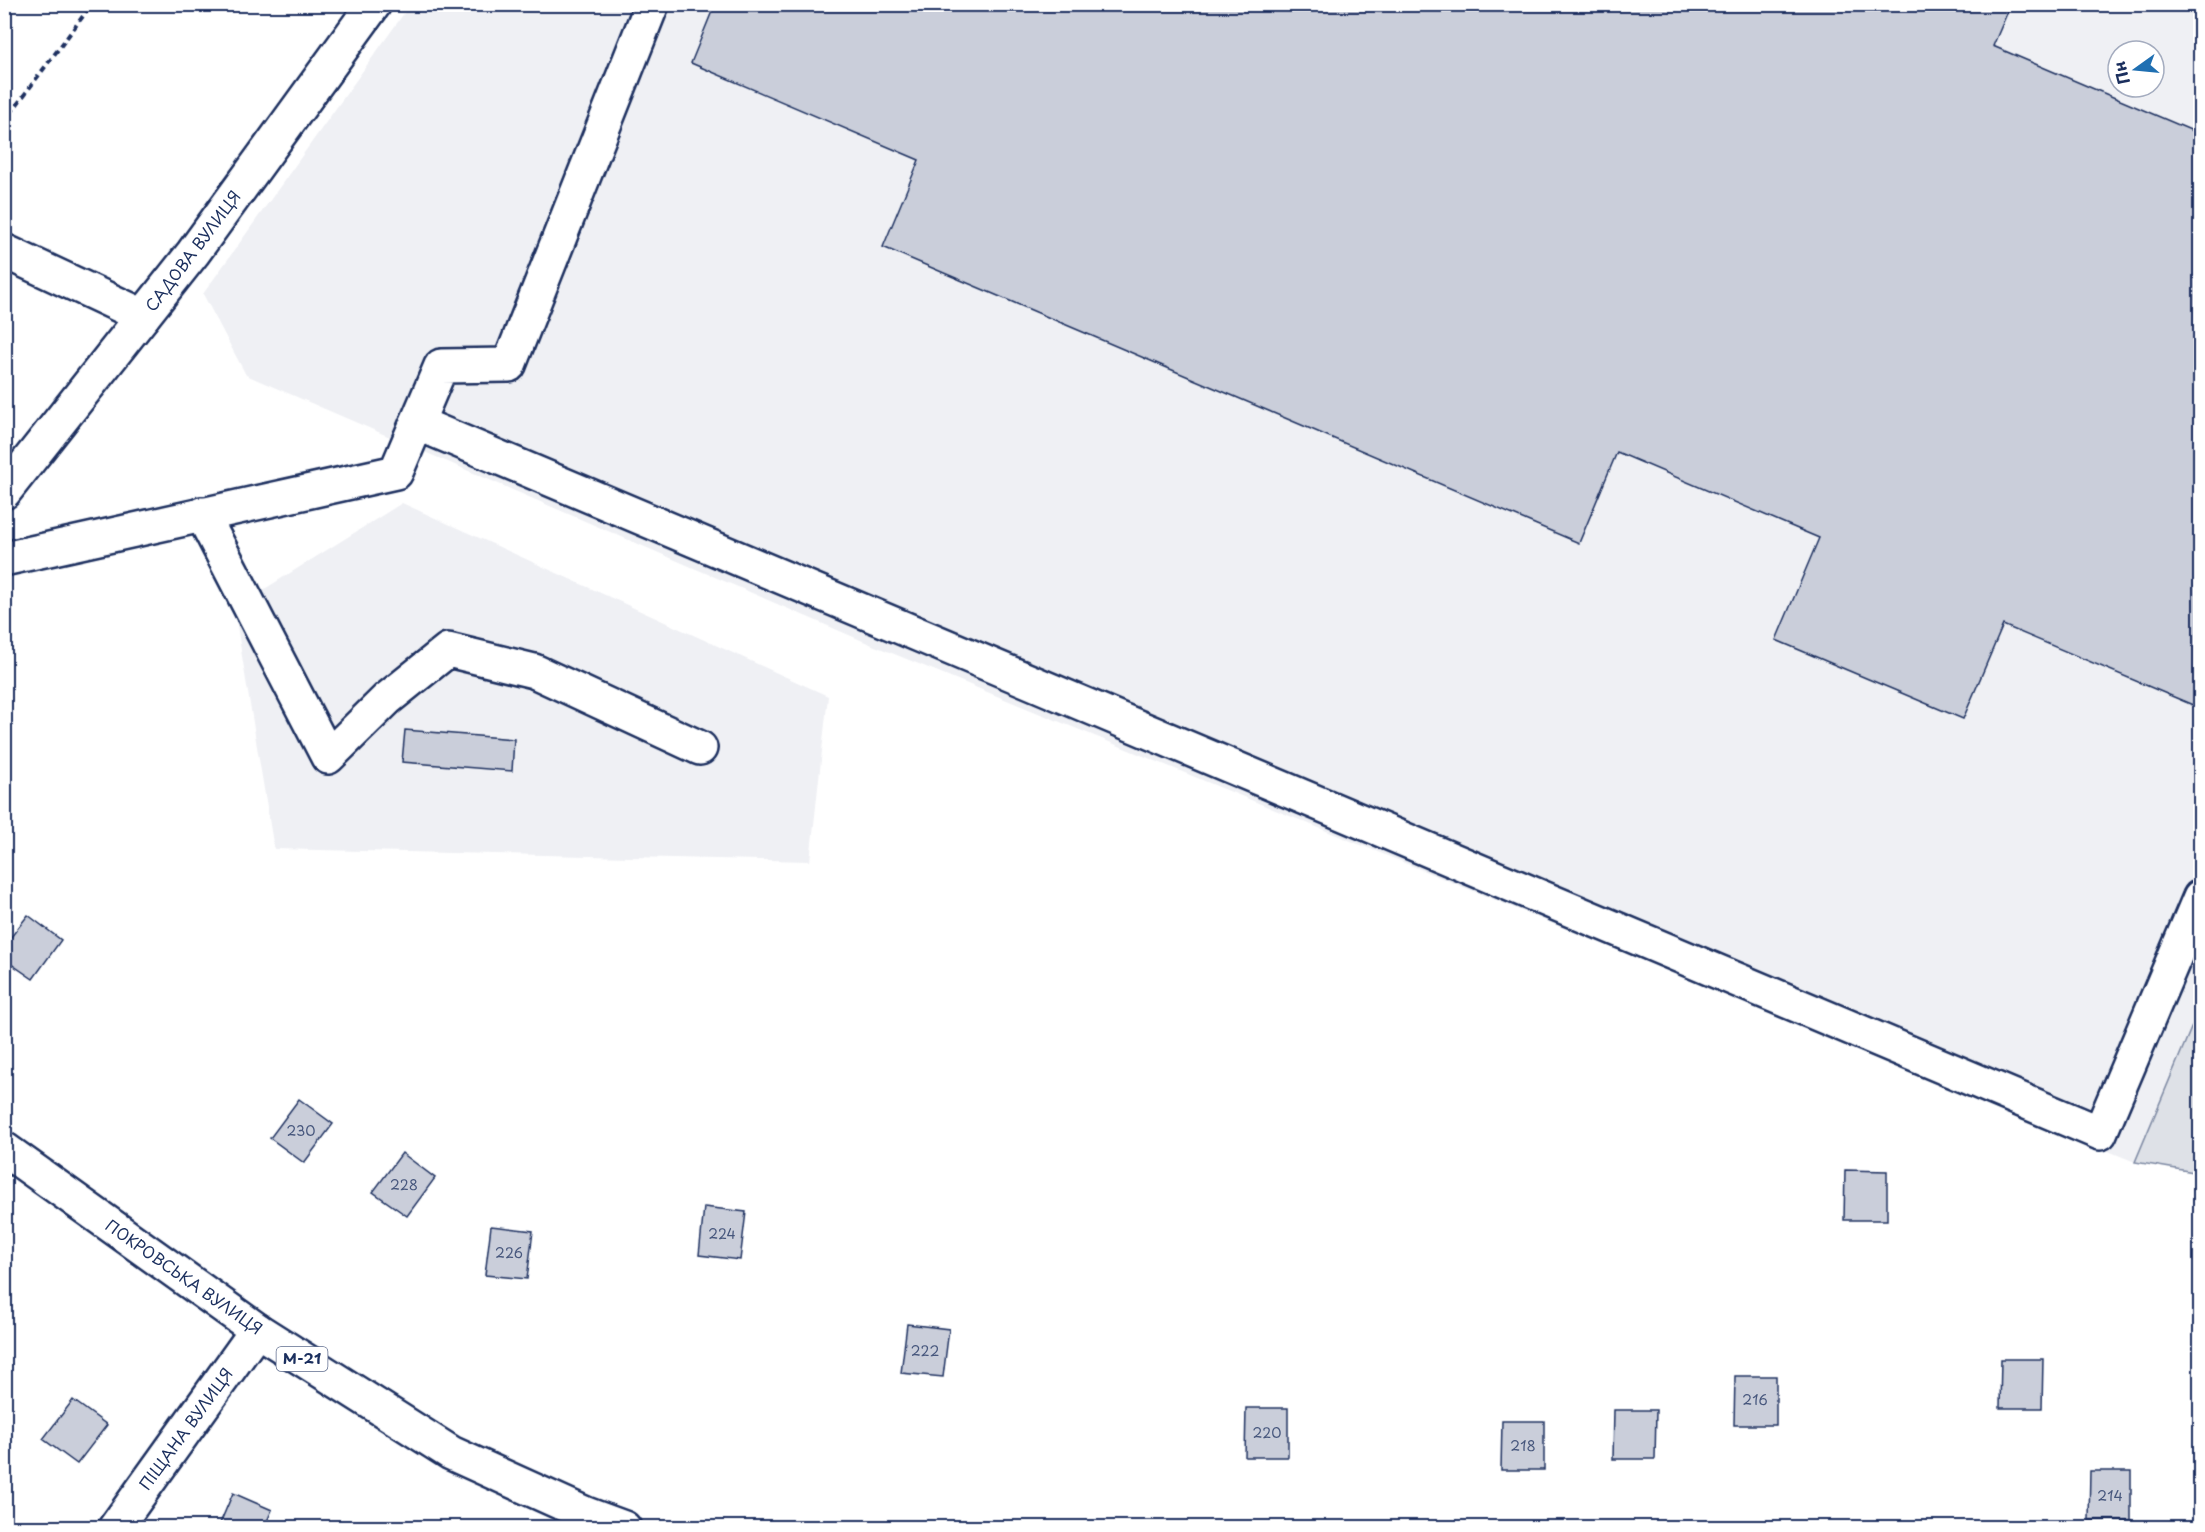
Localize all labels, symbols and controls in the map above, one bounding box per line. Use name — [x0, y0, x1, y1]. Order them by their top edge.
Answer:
north arrow — [2106, 39, 2166, 99]
text: Пн — [2106, 59, 2135, 87]
street label: САДОВА ВУЛИЦЯ — [139, 185, 246, 316]
house number: 230 — [286, 1120, 316, 1141]
house number: 228 — [390, 1174, 418, 1195]
street label: ПОКРОВСЬКА ВУЛИЦЯ — [101, 1213, 268, 1340]
house number: 224 — [708, 1223, 736, 1244]
house number: 226 — [495, 1242, 523, 1263]
house number: 222 — [911, 1340, 939, 1361]
road number: М-21 — [276, 1347, 328, 1371]
street label: ПІЩАНА ВУЛИЦЯ — [133, 1362, 238, 1495]
house number: 216 — [1742, 1389, 1768, 1410]
house number: 220 — [1253, 1422, 1281, 1443]
house number: 218 — [1510, 1435, 1536, 1456]
house number: 214 — [2097, 1485, 2123, 1506]

